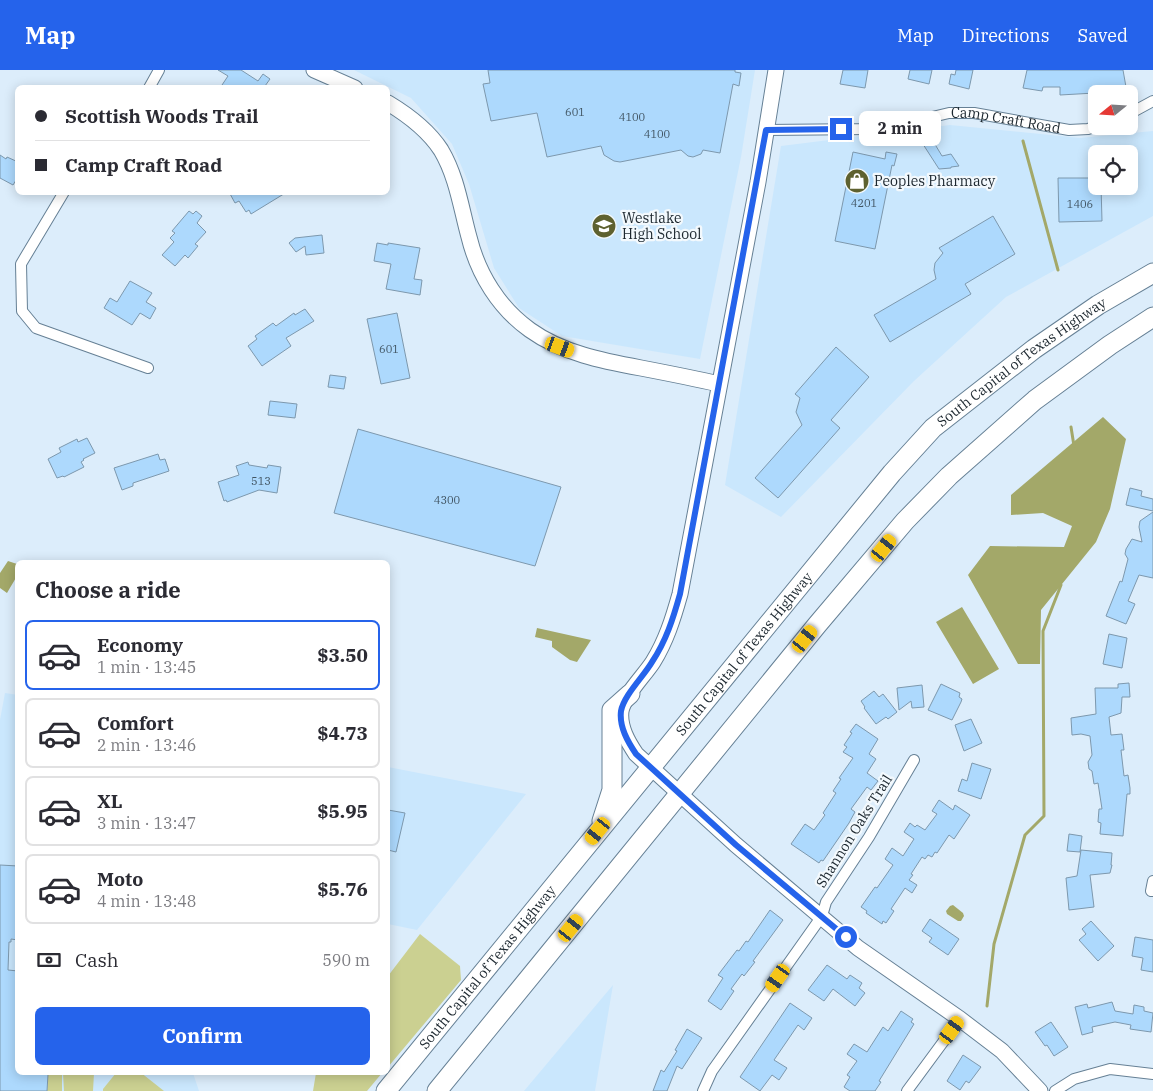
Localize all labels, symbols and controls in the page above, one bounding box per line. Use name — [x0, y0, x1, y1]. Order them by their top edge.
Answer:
text: Map — [25, 19, 75, 51]
text: Map — [897, 24, 934, 47]
text: Directions — [962, 24, 1050, 47]
text: Saved — [1078, 24, 1128, 47]
north arrow — [1088, 85, 1138, 135]
map controls — [1088, 85, 1138, 195]
street label: Camp Craft Road — [951, 103, 1062, 137]
text: Scottish Woods Trail — [65, 104, 259, 128]
house number: 601 — [565, 105, 585, 119]
house number: 4100 — [619, 110, 646, 124]
callout: 2 min — [858, 112, 941, 146]
route end — [830, 118, 852, 140]
text: 2 min — [878, 118, 922, 138]
house number: 4100 — [644, 127, 671, 141]
button: locate — [1088, 145, 1138, 195]
text: Camp Craft Road — [65, 153, 222, 177]
shop icon: Peoples Pharmacy — [844, 168, 870, 194]
place label: Peoples Pharmacy — [874, 172, 996, 190]
house number: 4201 — [851, 196, 877, 210]
house number: 1406 — [1067, 197, 1093, 211]
place label: Westlake High School — [622, 209, 701, 243]
school or university icon: Westlake High School — [591, 213, 617, 239]
street label: South Capital of Texas Highway — [933, 293, 1110, 431]
car — [543, 335, 576, 359]
house number: 601 — [379, 342, 399, 356]
house number: 513 — [251, 474, 271, 488]
house number: 4300 — [434, 493, 461, 507]
car — [868, 532, 899, 564]
street label: South Capital of Texas Highway — [672, 568, 817, 739]
text: Choose a ride — [35, 575, 181, 604]
car — [789, 623, 820, 655]
icon: car — [37, 633, 82, 678]
text: Economy — [97, 633, 183, 657]
text: $3.50 — [317, 643, 368, 667]
text: 1 min · 13:45 — [97, 657, 196, 677]
icon: car — [37, 711, 82, 756]
text: Comfort — [97, 711, 174, 735]
text: $4.73 — [317, 721, 368, 745]
text: 2 min · 13:46 — [97, 735, 196, 755]
street label: Shannon Oaks Trail — [812, 771, 896, 891]
icon: car — [37, 789, 82, 834]
text: XL — [97, 789, 123, 813]
text: $5.95 — [317, 799, 368, 823]
text: 3 min · 13:47 — [97, 813, 196, 833]
car — [582, 815, 613, 847]
icon: car — [37, 867, 82, 912]
text: Moto — [97, 867, 143, 891]
text: $5.76 — [317, 877, 368, 901]
street label: South Capital of Texas Highway — [415, 881, 560, 1053]
text: 4 min · 13:48 — [97, 891, 196, 911]
car — [555, 912, 586, 944]
route start — [835, 926, 857, 948]
icon: cash — [35, 946, 63, 974]
text: Cash — [75, 948, 119, 972]
text: 590 m — [322, 950, 370, 970]
car — [763, 961, 792, 995]
button: Confirm — [35, 1007, 370, 1065]
car — [937, 1013, 966, 1047]

